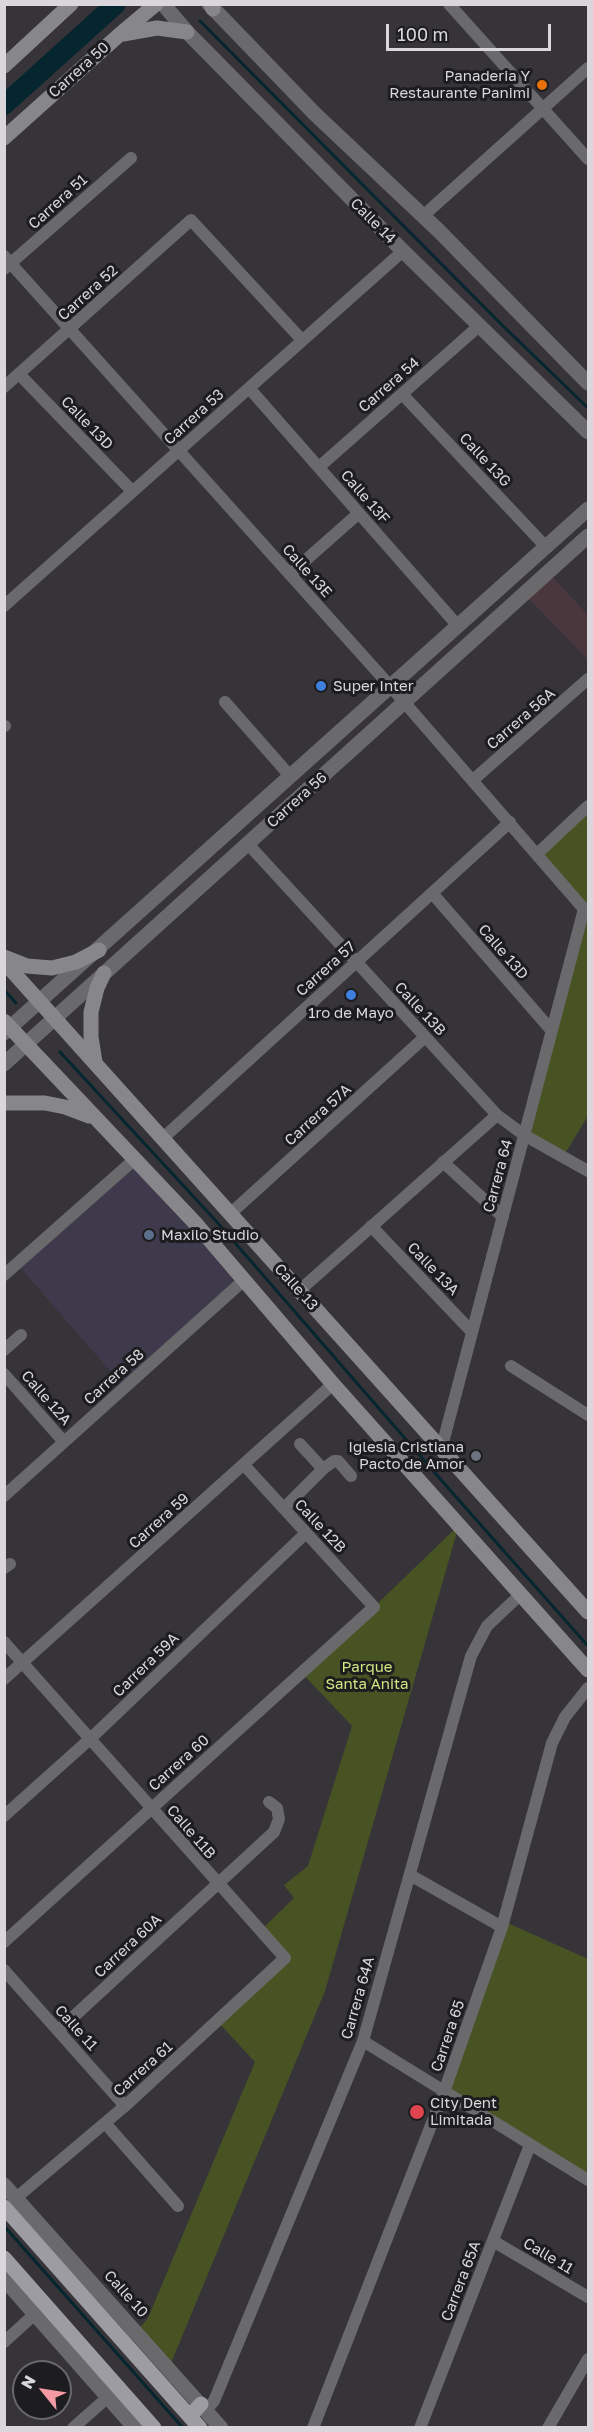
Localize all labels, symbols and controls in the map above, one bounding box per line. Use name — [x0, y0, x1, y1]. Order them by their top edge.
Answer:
scale bar — [389, 12, 554, 50]
text: 100 m — [397, 23, 448, 45]
street label: Carrera 50 — [45, 38, 113, 102]
place label: Panaderia Y Restaurante Panimi — [389, 67, 530, 102]
marker: Panaderia Y Restaurante Panimi — [535, 78, 549, 92]
street label: Carrera 51 — [25, 171, 91, 233]
street label: Calle 14 — [346, 194, 400, 248]
street label: Carrera 52 — [54, 261, 122, 325]
street label: Carrera 54 — [355, 354, 423, 416]
street label: Carrera 53 — [160, 385, 228, 449]
street label: Calle 13D — [57, 393, 117, 453]
street label: Calle 13G — [456, 429, 514, 491]
street label: Calle 13F — [337, 466, 393, 528]
street label: Calle 13E — [278, 541, 336, 601]
place label: Super Inter — [333, 677, 414, 695]
marker: Super Inter — [314, 679, 328, 693]
street label: Carrera 56A — [483, 684, 559, 754]
street label: Carrera 56 — [263, 768, 331, 832]
street label: Calle 13D — [474, 921, 532, 983]
street label: Carrera 57 — [293, 938, 359, 1000]
street label: Calle 13B — [391, 978, 449, 1040]
marker: 1ro de Mayo — [344, 988, 358, 1002]
place label: 1ro de Mayo — [308, 1004, 394, 1022]
street label: Carrera 57A — [281, 1080, 355, 1150]
street label: Carrera 64 — [480, 1137, 516, 1215]
place label: Maxilo Studio — [161, 1226, 259, 1244]
marker: Maxilo Studio — [142, 1228, 156, 1242]
street label: Calle 13A — [403, 1239, 463, 1299]
street label: Calle 13 — [270, 1260, 322, 1314]
street label: Carrera 58 — [80, 1345, 148, 1409]
street label: Calle 12A — [17, 1367, 75, 1429]
place label: Iglesia Cristiana Pacto de Amor — [348, 1438, 464, 1473]
marker: Iglesia Cristiana Pacto de Amor — [469, 1449, 483, 1463]
street label: Carrera 59 — [125, 1489, 193, 1553]
street label: Calle 12B — [291, 1496, 349, 1556]
street label: Carrera 59A — [109, 1629, 183, 1701]
park label: Parque Santa Anita — [325, 1658, 409, 1693]
street label: Carrera 60 — [145, 1731, 213, 1795]
street label: Calle 11B — [163, 1802, 219, 1862]
street label: Carrera 60A — [91, 1910, 165, 1982]
street label: Carrera 64A — [338, 1955, 378, 2041]
street label: Carrera 65 — [427, 1998, 469, 2074]
street label: Calle 11 — [51, 2001, 101, 2055]
street label: Carrera 61 — [110, 2038, 176, 2100]
place label: City Dent Limitada — [430, 2094, 497, 2129]
marker: City Dent Limitada — [408, 2103, 426, 2121]
street label: Calle 11 — [520, 2234, 576, 2278]
street label: Carrera 65A — [437, 2238, 485, 2324]
street label: Calle 10 — [100, 2267, 152, 2321]
north arrow — [12, 2360, 72, 2420]
text: N — [16, 2372, 40, 2392]

